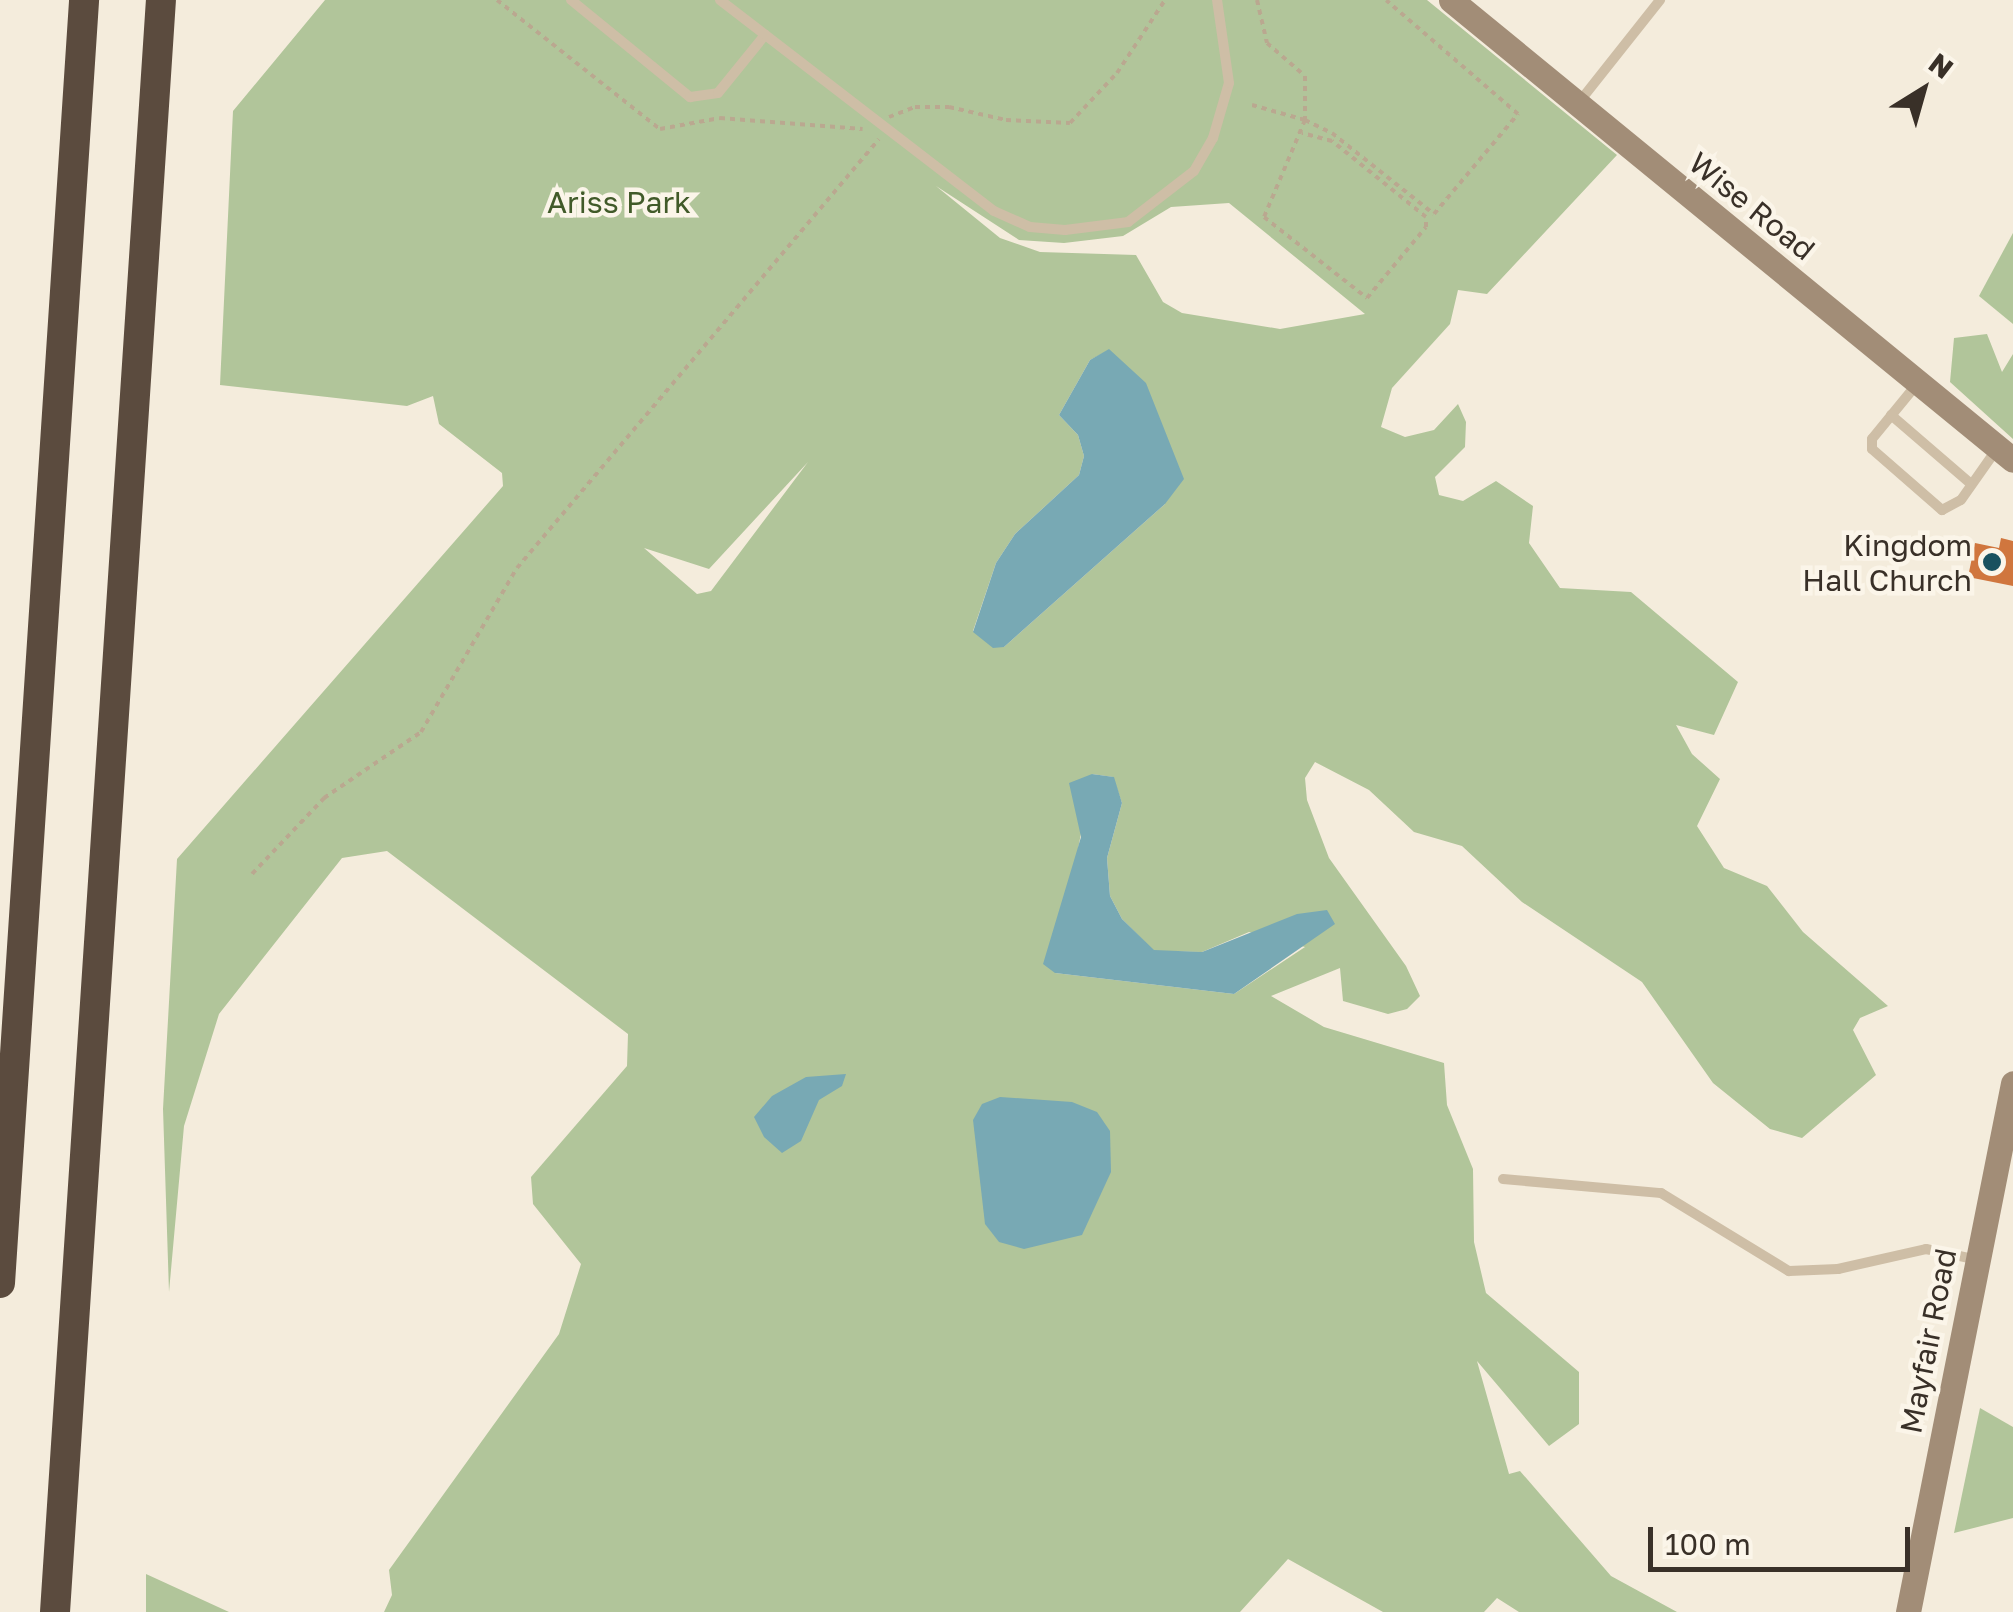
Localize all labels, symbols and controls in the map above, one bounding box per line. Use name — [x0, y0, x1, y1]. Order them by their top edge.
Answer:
north arrow — [1873, 40, 1973, 140]
text: N — [1923, 46, 1960, 85]
street label: Wise Road — [1682, 144, 1822, 268]
park label: Ariss Park — [547, 184, 691, 220]
place label: Kingdom Hall Church — [1802, 527, 1972, 598]
marker: Kingdom Hall Church — [1981, 551, 2003, 573]
street label: Mayfair Road — [1892, 1245, 1964, 1437]
scale bar — [1653, 1507, 1916, 1569]
text: 100 m — [1665, 1526, 1751, 1562]

